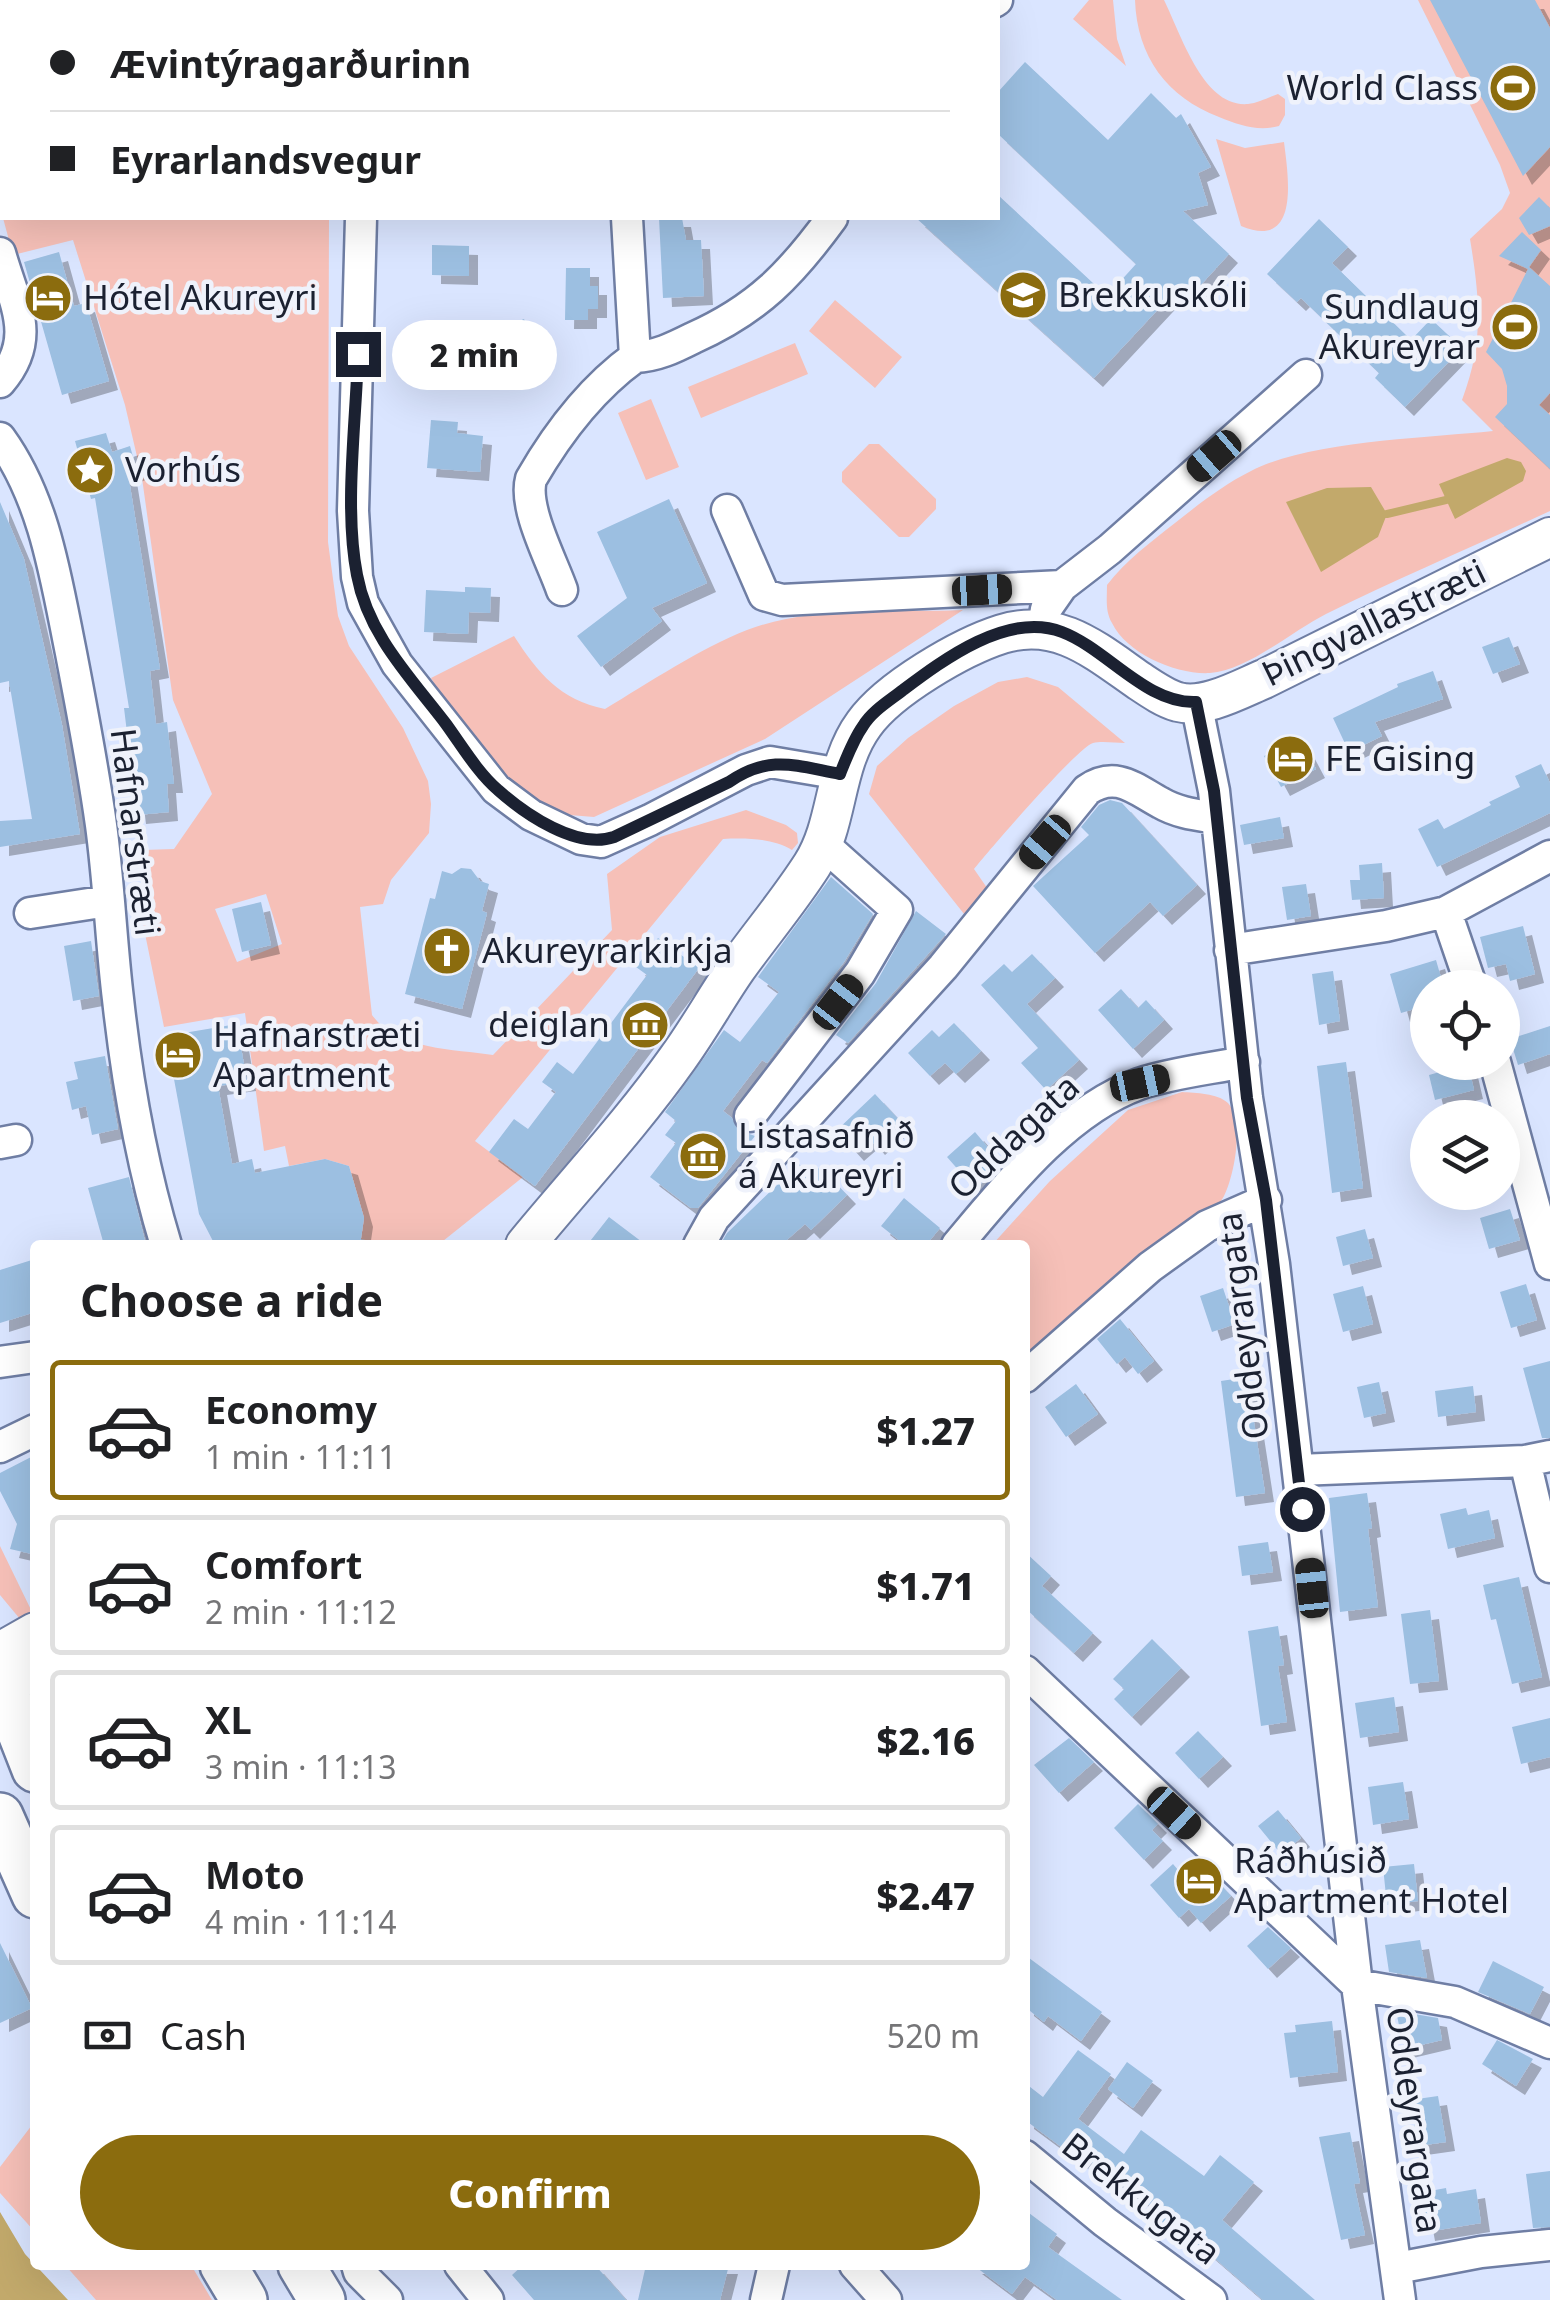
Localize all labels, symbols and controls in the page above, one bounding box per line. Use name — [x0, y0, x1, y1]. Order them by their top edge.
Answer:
text: Ævintýragarðurinn — [110, 37, 471, 89]
sports icon: World Class — [1487, 62, 1539, 114]
place label: World Class — [1287, 63, 1478, 110]
text: Eyrarlandsvegur — [110, 133, 421, 185]
school or university icon: Brekkuskóli — [997, 269, 1049, 321]
place label: Brekkuskóli — [1058, 270, 1248, 317]
hotel icon: Hótel Akureyri — [22, 272, 74, 324]
place label: Hótel Akureyri — [83, 273, 317, 320]
place label: Sundlaug Akureyrar — [1319, 282, 1480, 369]
sports icon: Sundlaug Akureyrar — [1489, 301, 1541, 353]
callout: 2 min — [393, 319, 558, 389]
route end — [336, 332, 381, 377]
text: 2 min — [430, 333, 519, 376]
car — [1182, 425, 1246, 487]
place icon: Vorhús — [64, 444, 116, 496]
place label: Vorhús — [125, 445, 241, 492]
street label: Þingvallastræti — [1254, 547, 1493, 696]
car — [951, 573, 1013, 607]
street label: Hafnarstræti — [100, 726, 173, 938]
hotel icon: FE Gising — [1264, 733, 1316, 785]
place label: FE Gising — [1325, 734, 1475, 781]
car — [1014, 810, 1076, 874]
church icon: Akureyrarkirkja — [421, 925, 473, 977]
place label: Akureyrarkirkja — [482, 926, 733, 973]
car — [808, 969, 868, 1035]
map controls — [1410, 970, 1520, 1210]
button: locate — [1410, 970, 1520, 1080]
museum icon: deiglan — [619, 999, 671, 1051]
place label: deiglan — [488, 1000, 610, 1047]
place label: Hafnarstræti Apartment — [213, 1010, 421, 1097]
hotel icon: Hafnarstræti Apartment — [152, 1029, 204, 1081]
car — [1108, 1062, 1172, 1104]
street label: Oddagata — [937, 1063, 1089, 1209]
button: layers — [1410, 1100, 1520, 1210]
place label: Listasafnið á Akureyri — [738, 1111, 915, 1198]
museum icon: Listasafnið á Akureyri — [677, 1130, 729, 1182]
street label: Oddeyrargata — [1204, 1210, 1279, 1442]
text: Choose a ride — [80, 1269, 383, 1330]
text: Economy — [205, 1383, 377, 1435]
icon: car — [85, 1385, 175, 1475]
text: $1.27 — [876, 1404, 975, 1456]
text: 1 min · 11:11 — [205, 1435, 397, 1478]
route start — [1280, 1487, 1325, 1532]
text: Comfort — [205, 1538, 362, 1590]
icon: car — [85, 1540, 175, 1630]
car — [1294, 1557, 1330, 1619]
text: $1.71 — [876, 1559, 975, 1611]
text: 2 min · 11:12 — [205, 1590, 397, 1633]
text: XL — [205, 1693, 252, 1745]
icon: car — [85, 1695, 175, 1785]
text: $2.16 — [876, 1714, 975, 1766]
text: 3 min · 11:13 — [205, 1745, 397, 1788]
car — [1142, 1782, 1206, 1844]
place label: Ráðhúsið Apartment Hotel — [1234, 1836, 1509, 1923]
text: Moto — [205, 1848, 305, 1900]
icon: car — [85, 1850, 175, 1940]
hotel icon: Ráðhúsið Apartment Hotel — [1173, 1855, 1225, 1907]
text: $2.47 — [876, 1869, 975, 1921]
text: 4 min · 11:14 — [205, 1900, 397, 1943]
street label: Oddeyrargata — [1376, 2004, 1455, 2236]
icon: cash — [80, 2008, 135, 2063]
text: Cash — [160, 2009, 247, 2061]
text: 520 m — [887, 2014, 980, 2057]
street label: Brekkugata — [1053, 2121, 1231, 2274]
button: Confirm — [80, 2135, 980, 2250]

